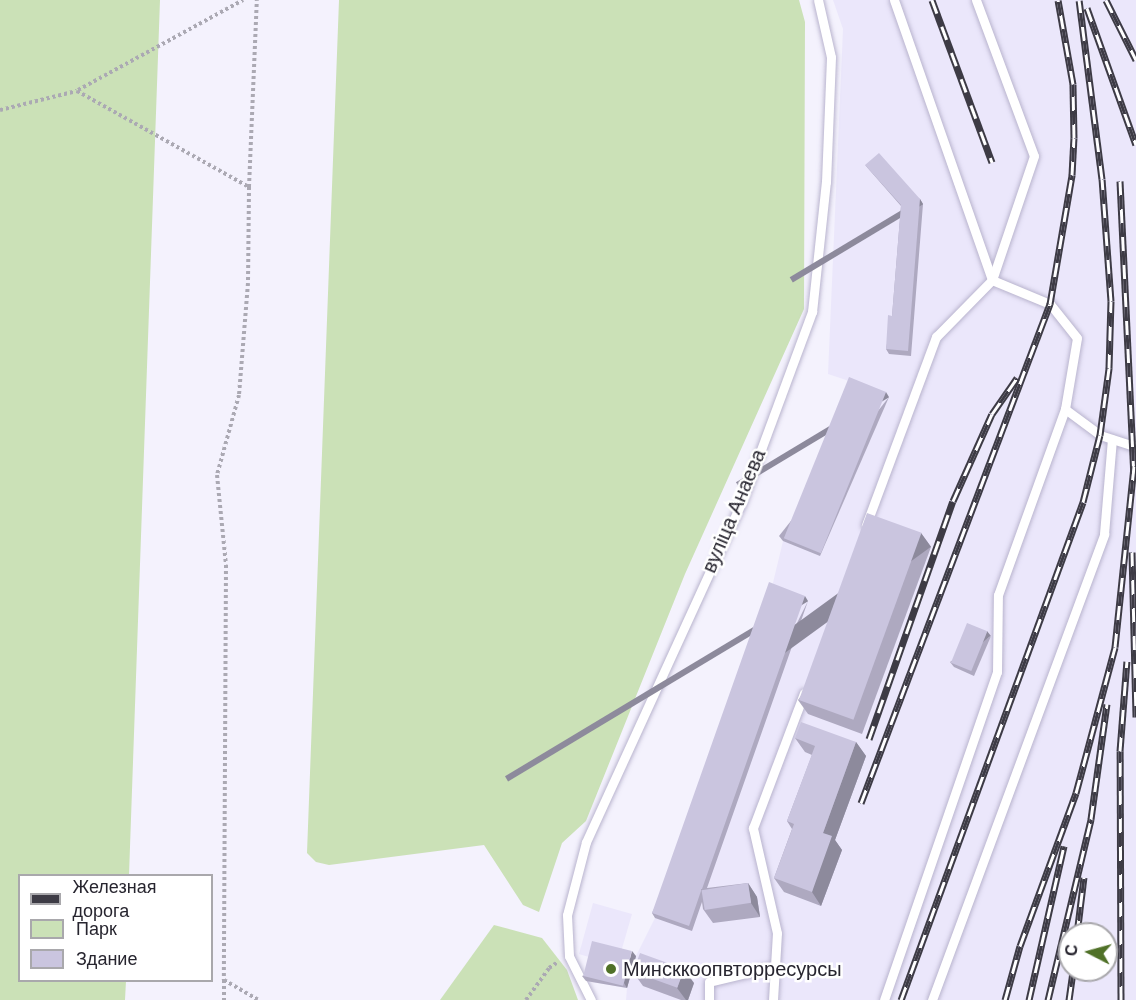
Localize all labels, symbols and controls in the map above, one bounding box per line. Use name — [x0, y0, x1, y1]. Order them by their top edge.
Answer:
street label: вуліца Анаева — [697, 446, 771, 576]
legend — [18, 874, 213, 982]
text: Железная дорога — [73, 875, 156, 923]
text: Парк — [76, 917, 117, 941]
north arrow — [1058, 922, 1118, 982]
text: С — [1061, 943, 1083, 957]
text: Здание — [76, 947, 137, 971]
place label: Минсккоопвторресурсы — [623, 957, 842, 981]
marker: Минсккоопвторресурсы — [604, 962, 618, 976]

